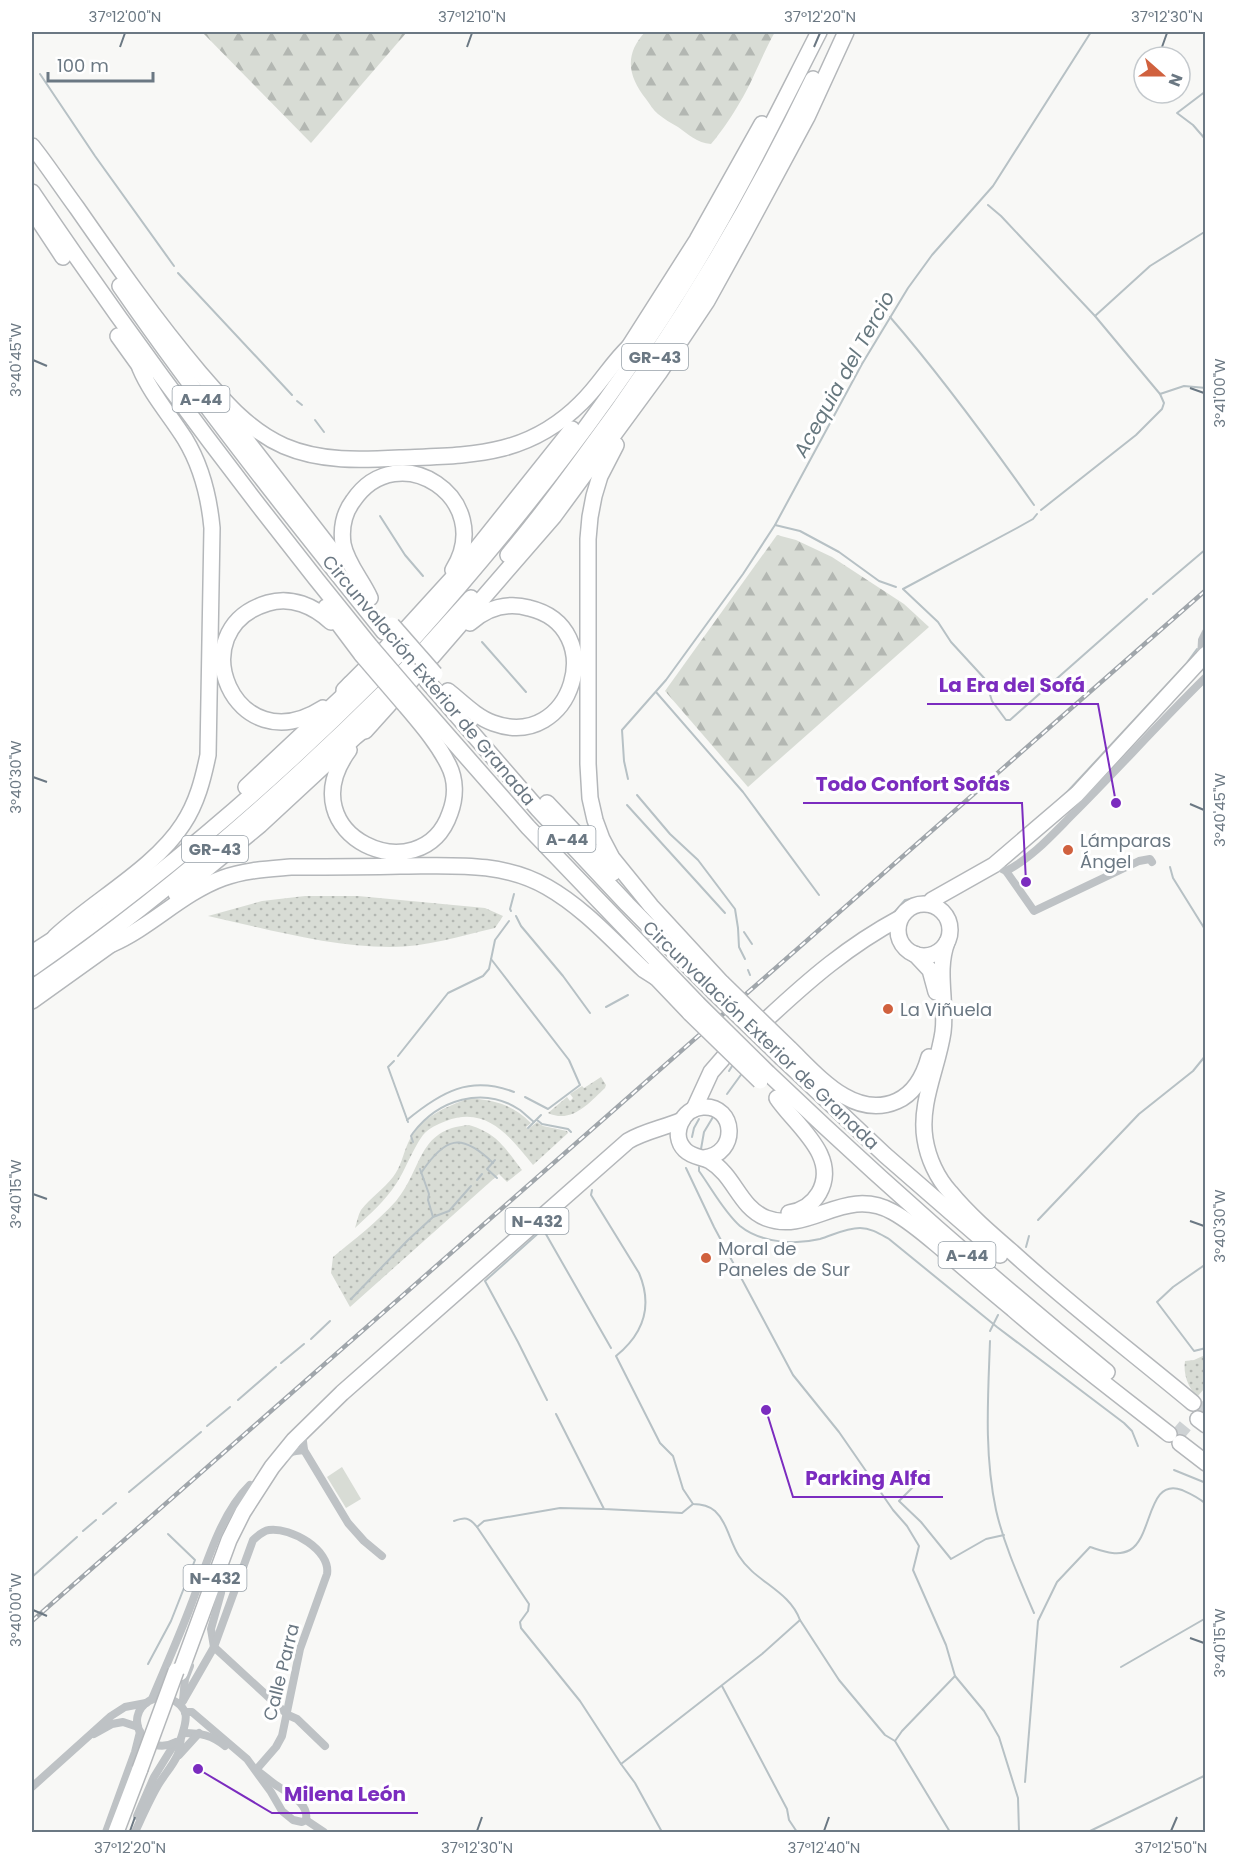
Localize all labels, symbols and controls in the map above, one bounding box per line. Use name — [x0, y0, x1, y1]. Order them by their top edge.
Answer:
text: 37°12'00"N — [89, 6, 161, 27]
text: 37°12'10"N — [438, 6, 506, 27]
text: 37°12'20"N — [784, 6, 856, 27]
text: 37°12'30"N — [1131, 6, 1203, 27]
scale bar — [48, 45, 153, 83]
north arrow — [1132, 45, 1192, 105]
text: 100 m — [57, 53, 109, 78]
text: N — [1163, 70, 1188, 90]
water label: Acequia del Tercio — [786, 286, 901, 463]
text: 3°40'45"W — [5, 323, 26, 397]
road number: GR-43 — [622, 344, 688, 370]
text: 3°41'00"W — [1209, 358, 1230, 428]
road number: A-44 — [172, 386, 230, 412]
street label: Circunvalación Exterior de Granada — [317, 549, 541, 811]
callout: La Era del Sofá — [927, 666, 1098, 704]
text: La Era del Sofá — [939, 671, 1085, 699]
text: 3°40'30"W — [5, 740, 26, 814]
callout: Todo Confort Sofás — [803, 765, 1022, 803]
text: Todo Confort Sofás — [816, 770, 1010, 798]
text: 3°40'45"W — [1209, 773, 1230, 847]
road number: A-44 — [538, 826, 596, 852]
place label: Lámparas Ángel — [1080, 828, 1171, 874]
road number: GR-43 — [182, 836, 248, 862]
marker: Lámparas Ángel — [1061, 843, 1075, 857]
street label: Circunvalación Exterior de Granada — [637, 915, 885, 1155]
place label: La Viñuela — [900, 997, 992, 1022]
marker: La Viñuela — [881, 1002, 895, 1016]
text: 3°40'15"W — [5, 1159, 26, 1229]
text: 3°40'30"W — [1209, 1189, 1230, 1263]
road number: N-432 — [506, 1208, 568, 1234]
place label: Moral de Paneles de Sur — [718, 1236, 850, 1282]
road number: A-44 — [938, 1242, 996, 1268]
marker: Moral de Paneles de Sur — [699, 1251, 713, 1265]
callout: Parking Alfa — [793, 1459, 943, 1497]
text: Parking Alfa — [805, 1464, 931, 1492]
road number: N-432 — [184, 1565, 246, 1591]
text: 3°40'00"W — [5, 1573, 26, 1647]
text: 3°40'15"W — [1209, 1608, 1230, 1678]
street label: Calle Parra — [257, 1621, 305, 1723]
callout: Milena León — [272, 1775, 418, 1813]
text: Milena León — [284, 1780, 406, 1808]
text: 37°12'20"N — [94, 1837, 166, 1858]
text: 37°12'30"N — [441, 1837, 513, 1858]
text: 37°12'40"N — [788, 1837, 860, 1858]
text: 37°12'50"N — [1135, 1837, 1207, 1858]

